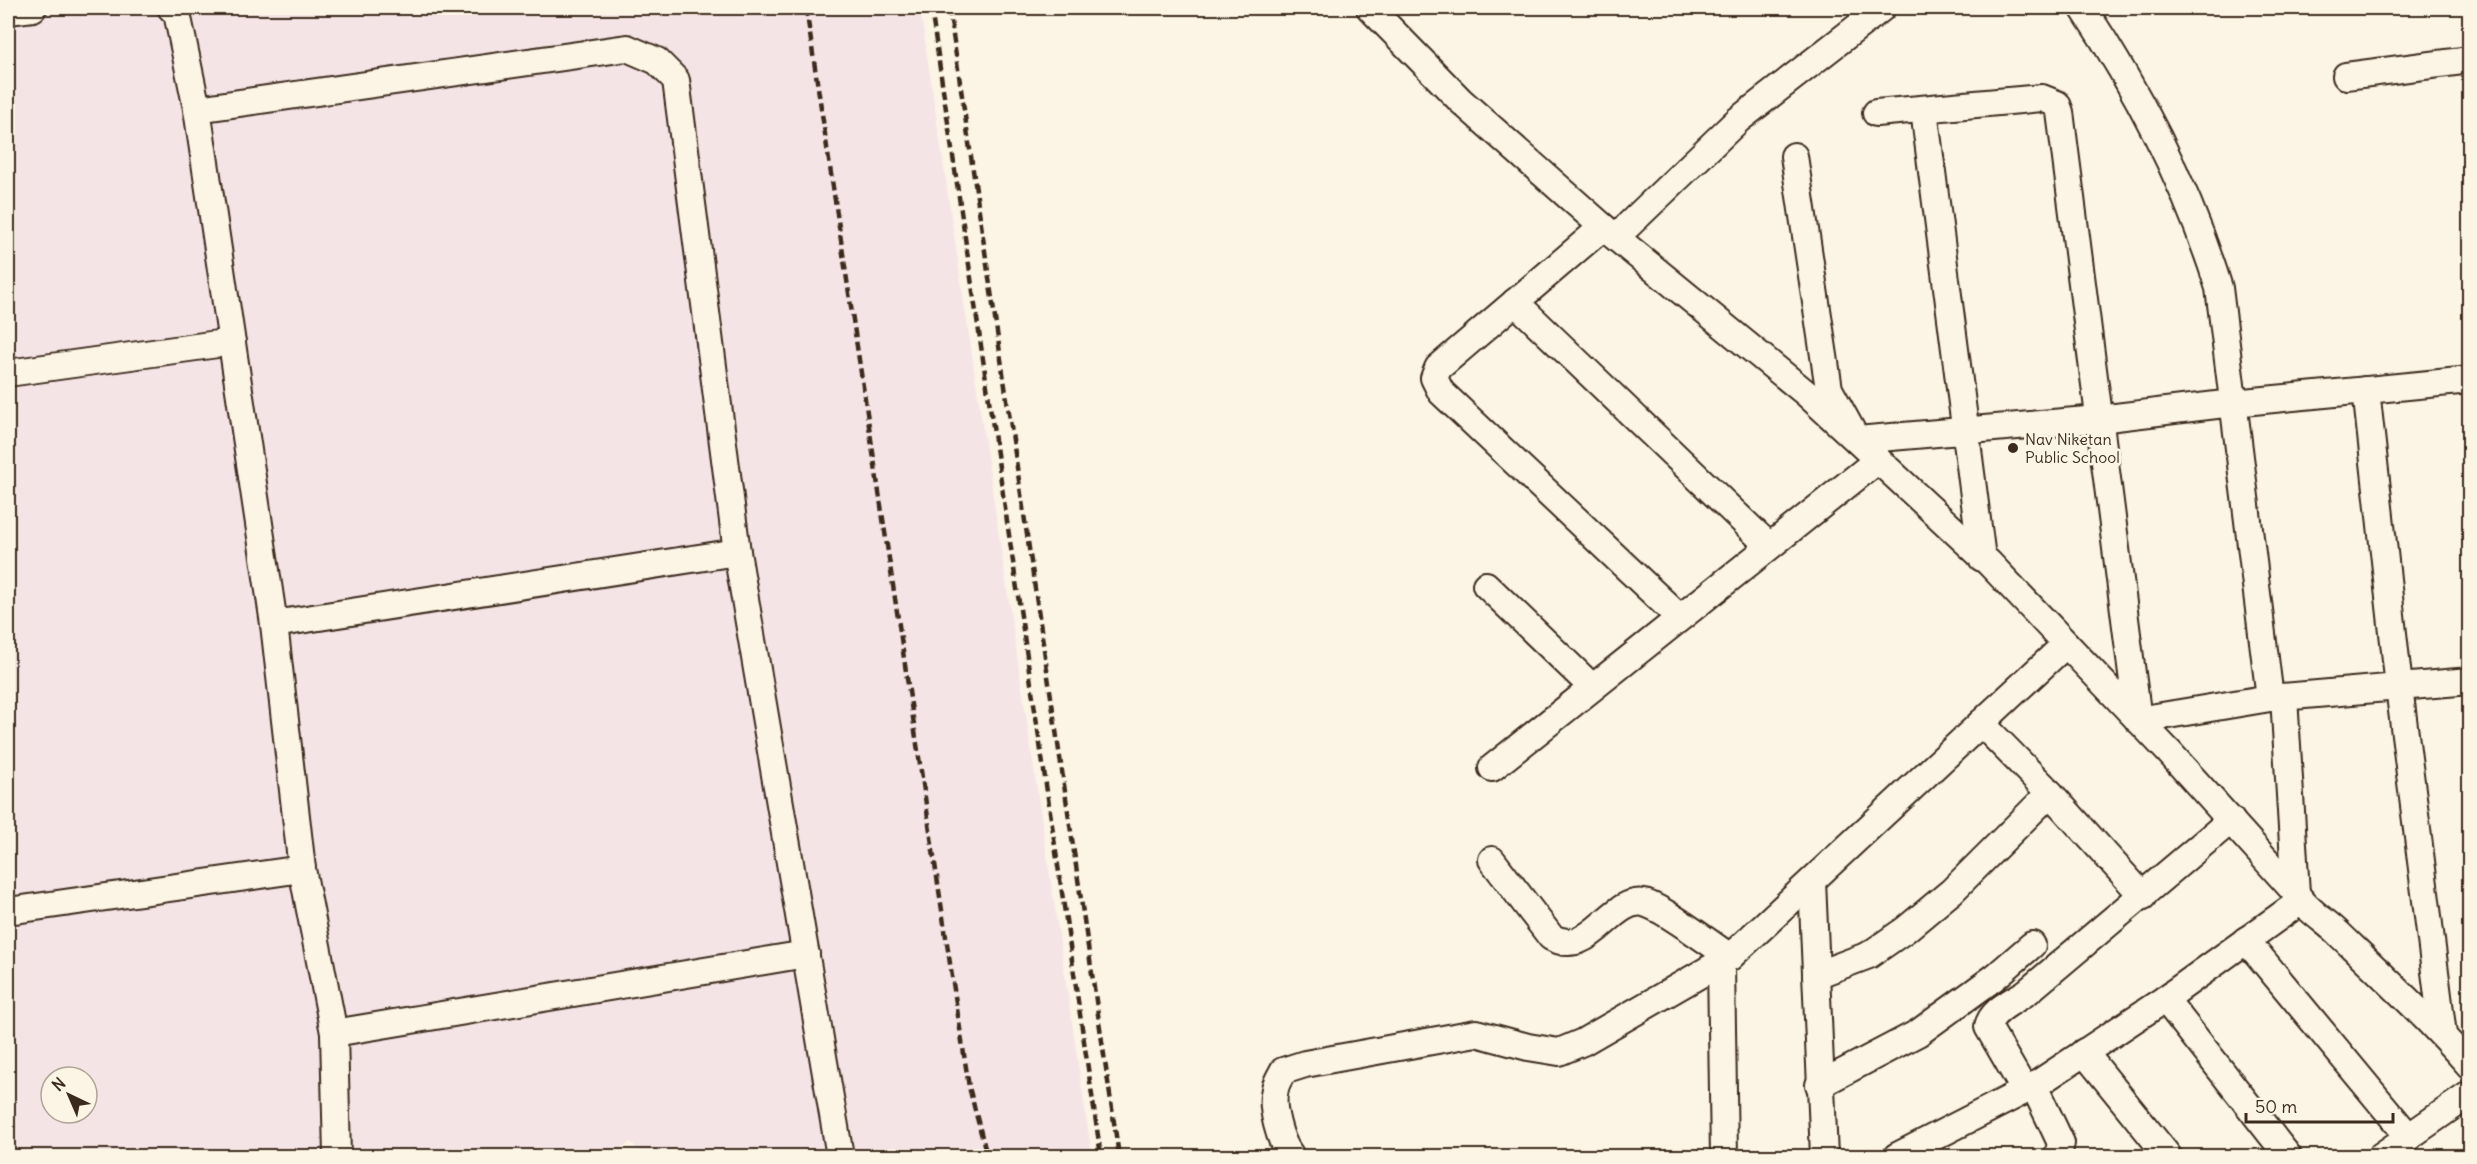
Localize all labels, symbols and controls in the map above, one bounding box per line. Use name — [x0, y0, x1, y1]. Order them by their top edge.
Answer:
place label: Nav Niketan Public School — [2025, 429, 2120, 467]
marker: Nav Niketan Public School — [2006, 441, 2020, 455]
north arrow — [39, 1065, 99, 1125]
text: N — [48, 1073, 70, 1095]
scale bar — [2246, 1086, 2393, 1124]
text: 50 m — [2255, 1095, 2297, 1118]

